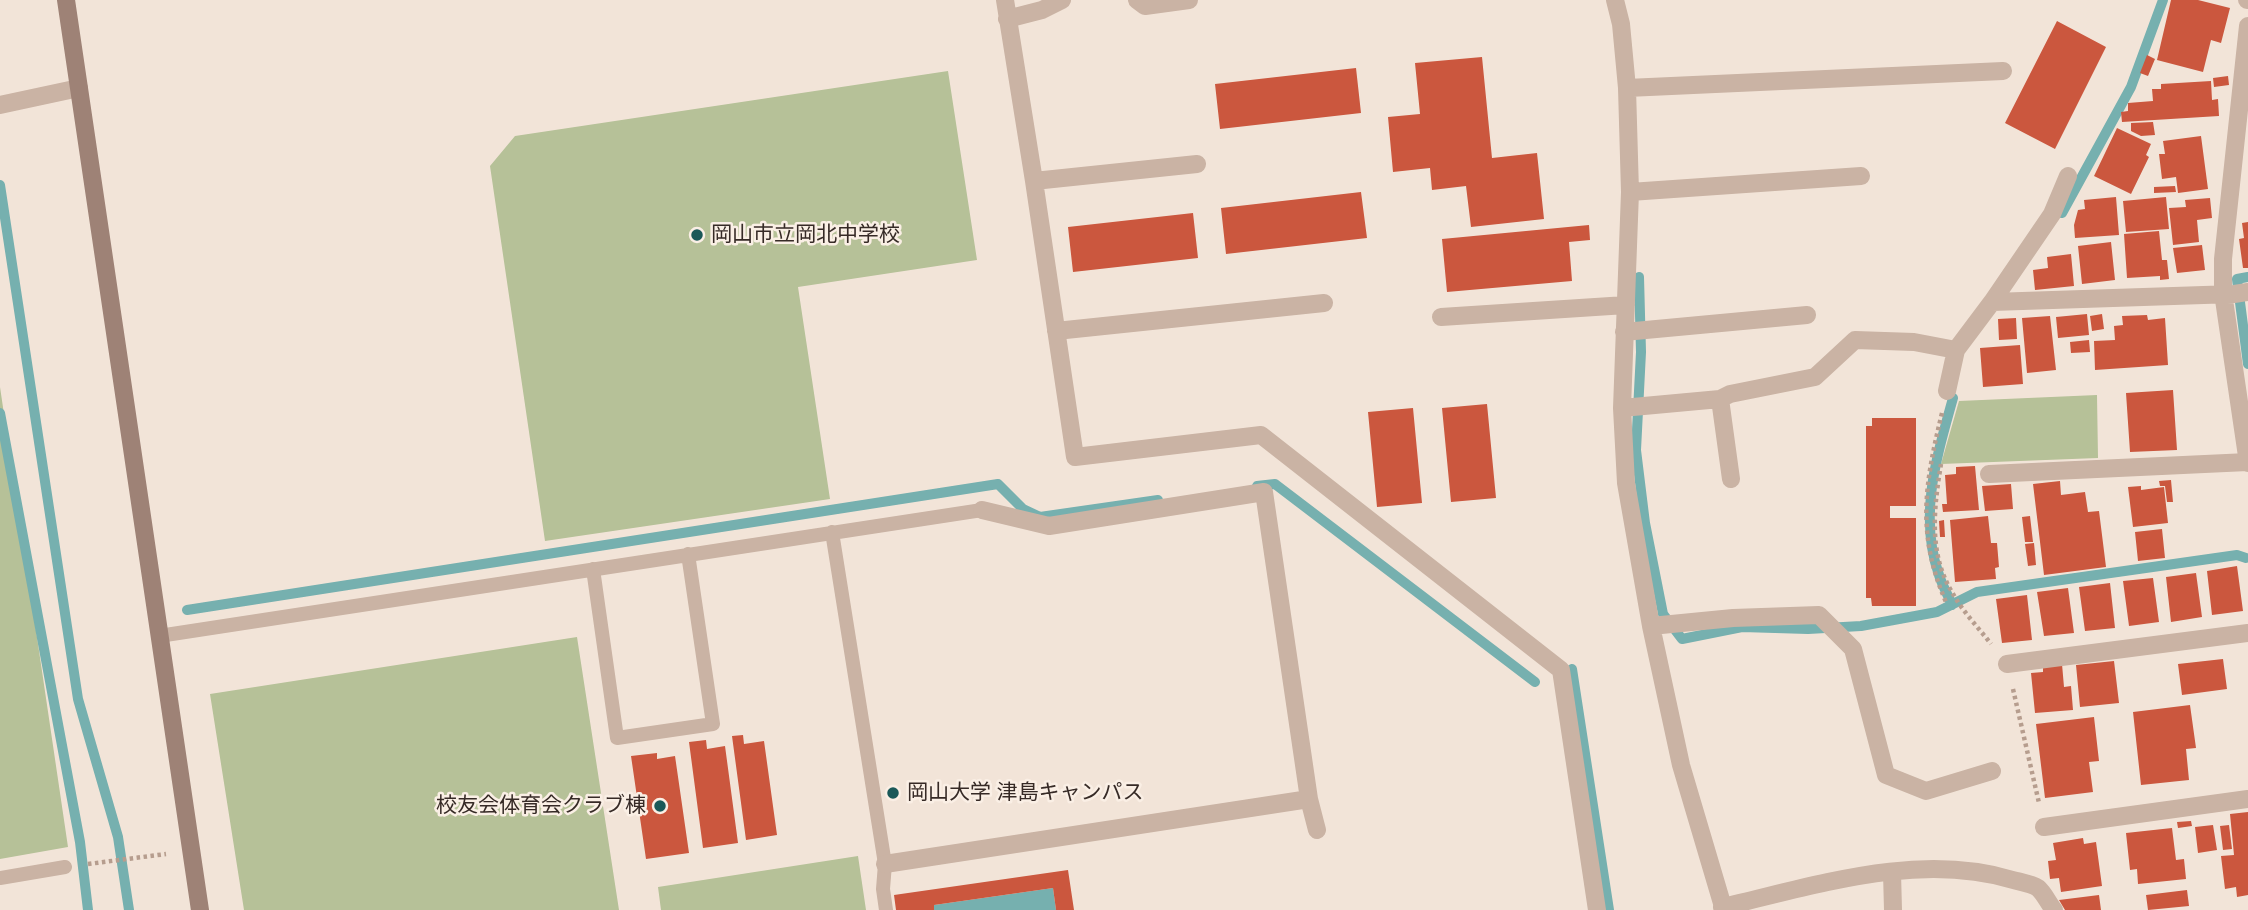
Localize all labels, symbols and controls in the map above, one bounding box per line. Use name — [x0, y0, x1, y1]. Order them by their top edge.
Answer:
place label: 岡山市立岡北中学校 — [711, 222, 900, 248]
marker: 岡山市立岡北中学校 — [689, 227, 705, 243]
place label: 岡山大学 津島キャンパス — [907, 780, 1143, 806]
marker: 岡山大学 津島キャンパス — [885, 785, 901, 801]
place label: 校友会体育会クラブ棟 — [436, 793, 646, 819]
marker: 校友会体育会クラブ棟 — [652, 798, 668, 814]

